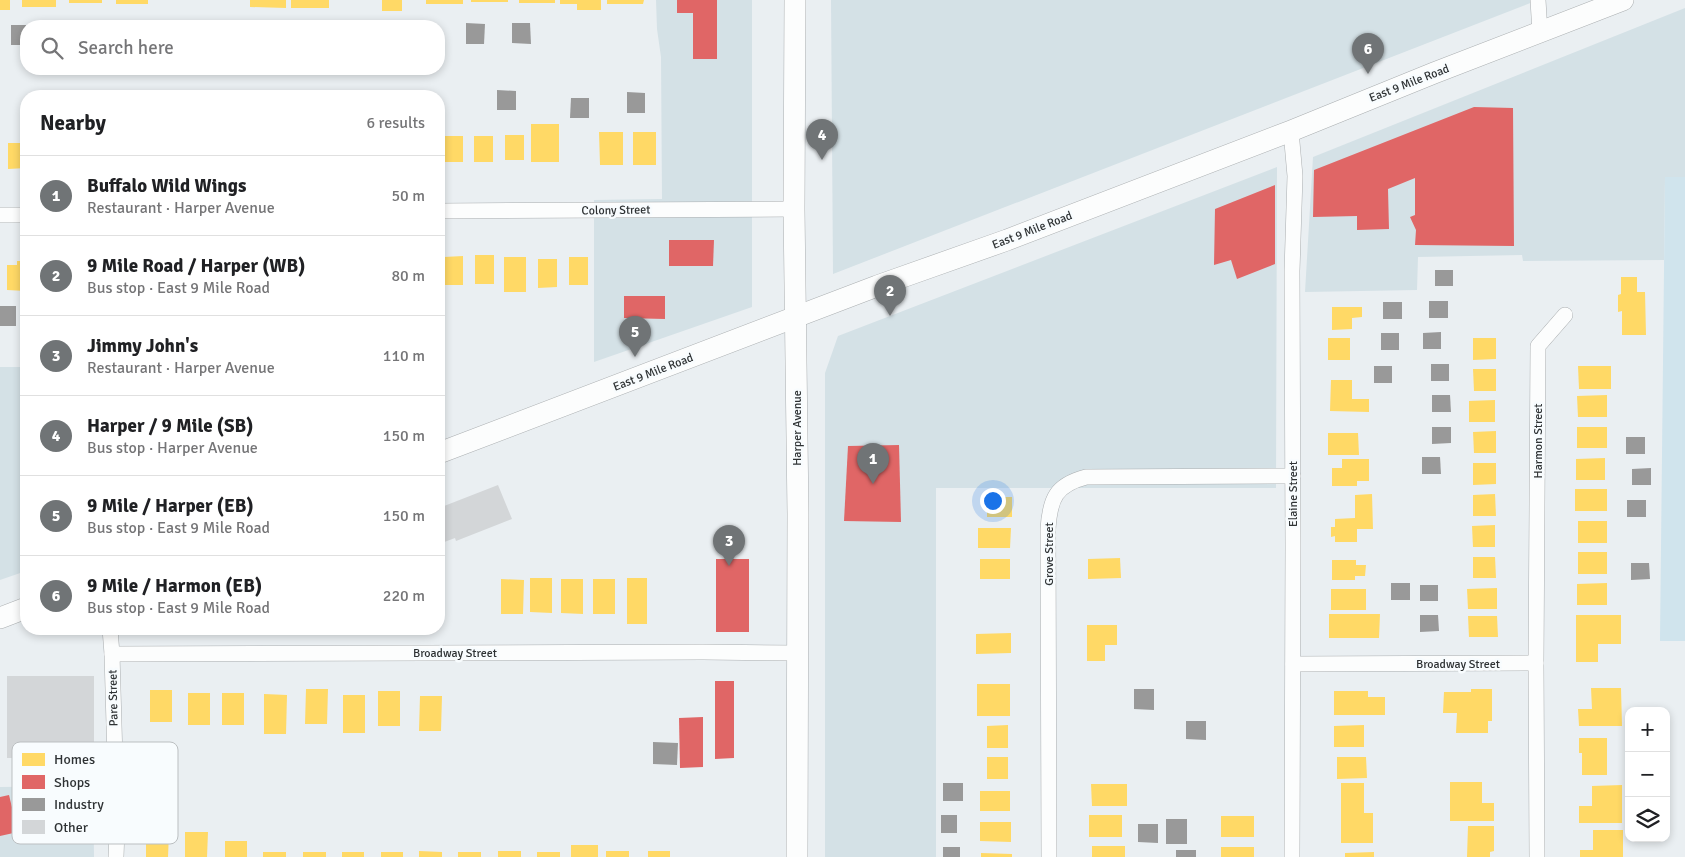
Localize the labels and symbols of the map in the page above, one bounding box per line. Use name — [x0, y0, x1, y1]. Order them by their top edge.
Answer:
pin: 6 — [1352, 33, 1384, 74]
street label: East 9 Mile Road — [1367, 61, 1451, 106]
pin: 4 — [806, 119, 838, 160]
street label: Colony Street — [581, 202, 651, 219]
street label: East 9 Mile Road — [990, 208, 1074, 253]
pin: 2 — [874, 275, 906, 316]
pin: 5 — [619, 316, 651, 357]
street label: East 9 Mile Road — [611, 350, 695, 395]
street label: Harper Avenue — [790, 390, 805, 466]
street label: Harmon Street — [1531, 404, 1546, 478]
pin: 1 — [857, 443, 889, 484]
street label: Elaine Street — [1286, 461, 1301, 527]
your location — [980, 488, 1006, 514]
street label: Grove Street — [1042, 522, 1057, 586]
pin: 3 — [713, 525, 745, 566]
street label: Broadway Street — [413, 646, 497, 661]
street label: Broadway Street — [1416, 657, 1500, 672]
street label: Pare Street — [106, 669, 121, 726]
legend — [12, 742, 178, 844]
text: Homes — [54, 751, 95, 768]
text: Shops — [54, 774, 90, 791]
text: Industry — [54, 796, 104, 813]
text: Other — [54, 819, 89, 836]

